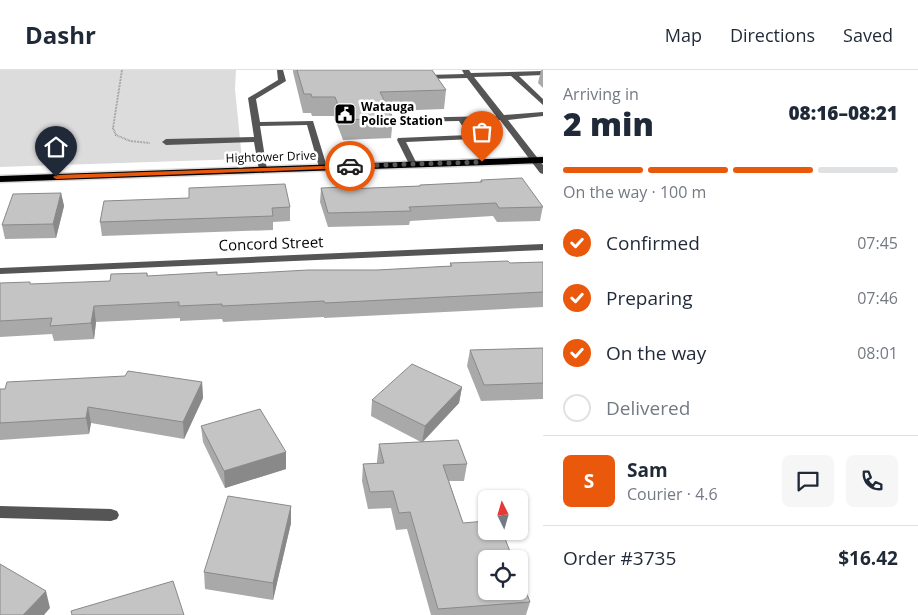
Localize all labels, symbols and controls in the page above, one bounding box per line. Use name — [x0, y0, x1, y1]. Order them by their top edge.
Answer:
text: Dashr — [25, 18, 96, 51]
text: Map — [665, 23, 702, 47]
text: Directions — [730, 23, 815, 47]
text: Saved — [843, 23, 893, 47]
text: Arriving in — [563, 83, 639, 105]
place label: Watauga Police Station — [361, 98, 443, 129]
text: 08:16–08:21 — [788, 100, 898, 126]
public building icon: Watauga Police Station — [333, 102, 357, 126]
text: 2 min — [563, 102, 654, 145]
pin — [461, 111, 503, 162]
icon: bag — [468, 118, 496, 146]
pin — [35, 126, 77, 177]
icon: home — [42, 133, 70, 161]
courier — [325, 141, 375, 191]
street label: Hightower Drive — [225, 146, 317, 167]
icon: car — [336, 152, 364, 180]
text: On the way · 100 m — [563, 181, 706, 203]
icon: check — [563, 229, 591, 257]
text: Confirmed — [606, 230, 700, 256]
street label: Concord Street — [218, 231, 324, 255]
text: 07:45 — [857, 232, 898, 254]
icon: check — [563, 284, 591, 312]
text: Preparing — [606, 285, 693, 311]
text: 07:46 — [857, 287, 898, 309]
icon: check — [563, 339, 591, 367]
text: On the way — [606, 340, 706, 366]
text: 08:01 — [857, 342, 898, 364]
text: Delivered — [606, 395, 690, 421]
button: chat — [782, 455, 834, 507]
button: phone — [846, 455, 898, 507]
text: Sam — [627, 457, 668, 483]
text: S — [584, 468, 594, 494]
text: Courier · 4.6 — [627, 483, 718, 505]
north arrow — [478, 490, 528, 540]
map controls — [478, 490, 528, 600]
text: Order #3735 — [563, 545, 676, 571]
text: $16.42 — [838, 545, 898, 571]
button: locate — [478, 550, 528, 600]

